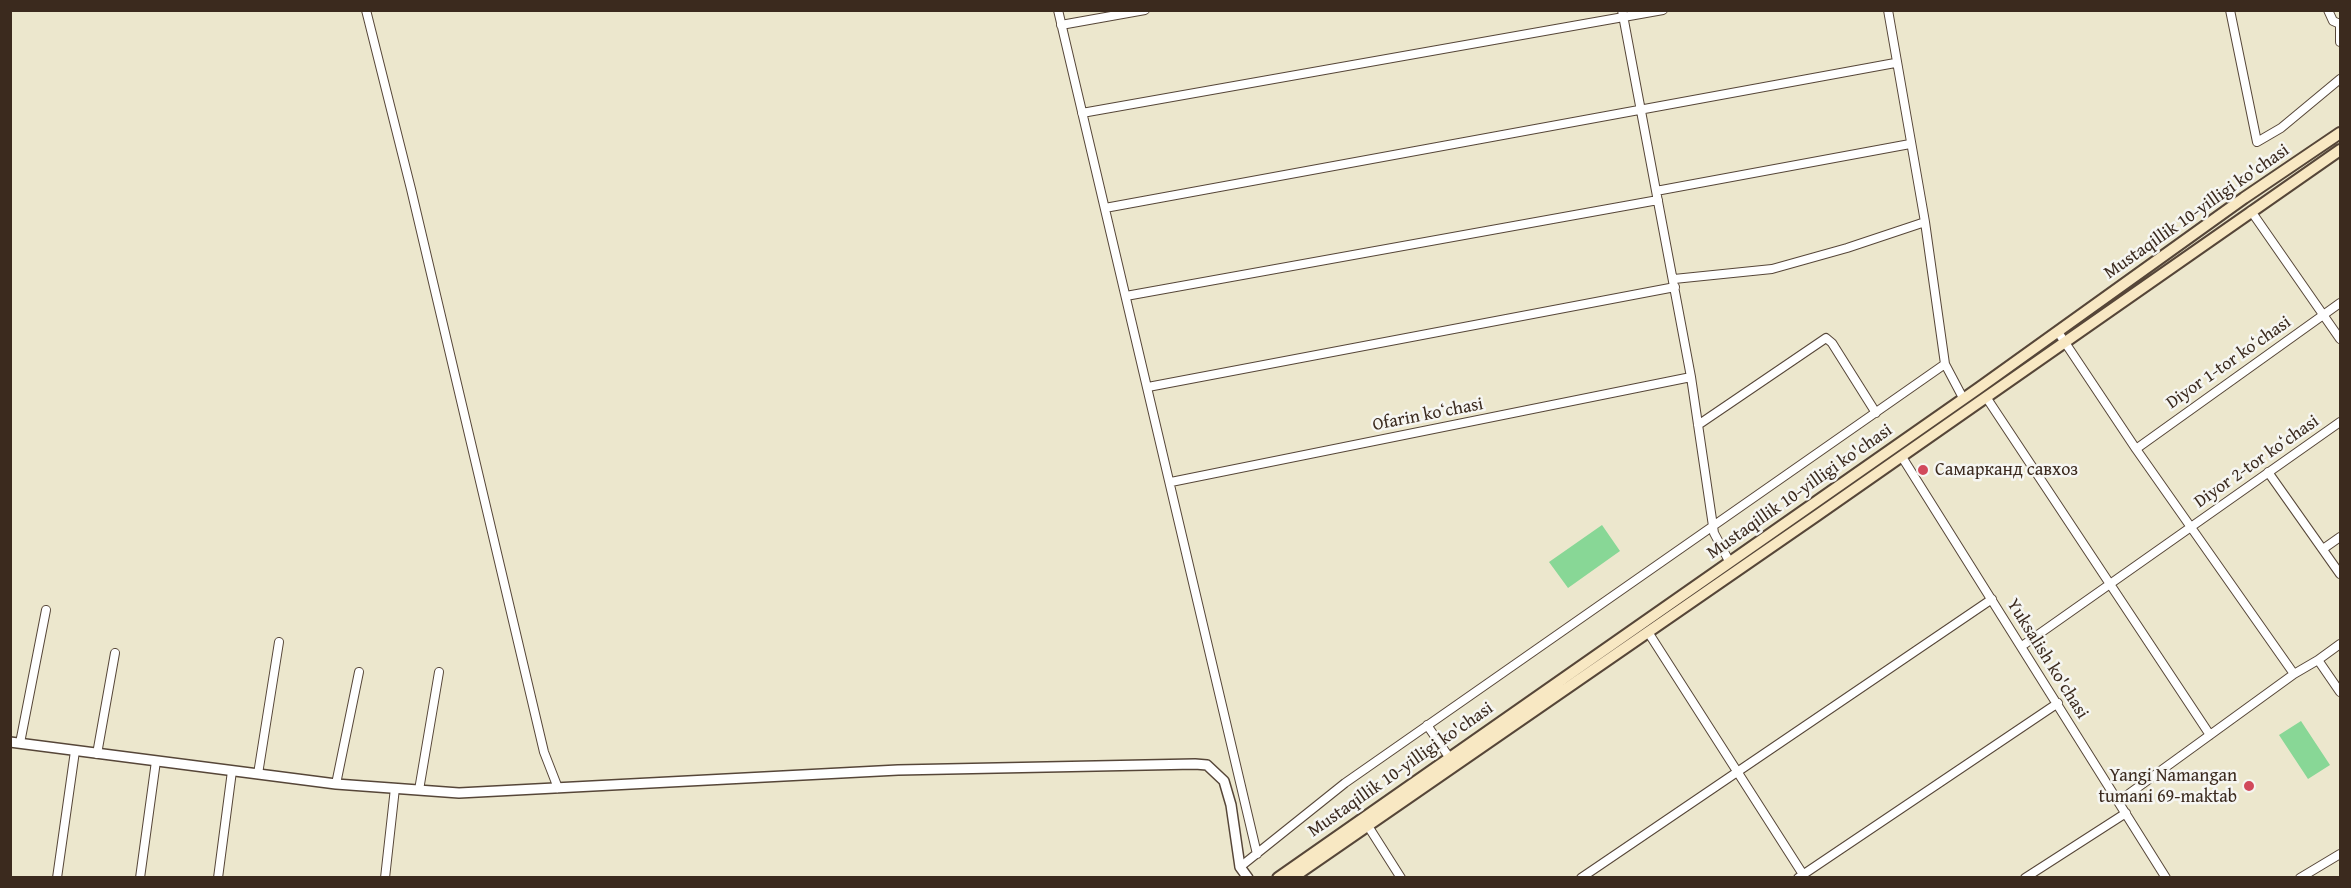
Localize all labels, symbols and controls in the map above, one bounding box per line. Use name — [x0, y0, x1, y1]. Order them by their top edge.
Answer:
street label: Mustaqillik 10-yilligi ko'chasi — [2100, 140, 2294, 284]
street label: Diyor 1-tor koʻchasi — [2162, 312, 2296, 414]
street label: Ofarin koʻchasi — [1371, 394, 1485, 436]
street label: Diyor 2-tor koʻchasi — [2190, 411, 2324, 513]
street label: Mustaqillik 10-yilligi ko'chasi — [1703, 420, 1897, 564]
place label: Самарканд савхоз — [1935, 459, 2078, 481]
marker: Самарканд савхоз — [1916, 463, 1930, 477]
street label: Yuksalish ko'chasi — [2001, 595, 2093, 723]
street label: Mustaqillik 10-yilligi ko'chasi — [1304, 698, 1498, 842]
place label: Yangi Namangan tumani 69-maktab — [2099, 765, 2237, 808]
marker: Yangi Namangan tumani 69-maktab — [2242, 779, 2256, 793]

